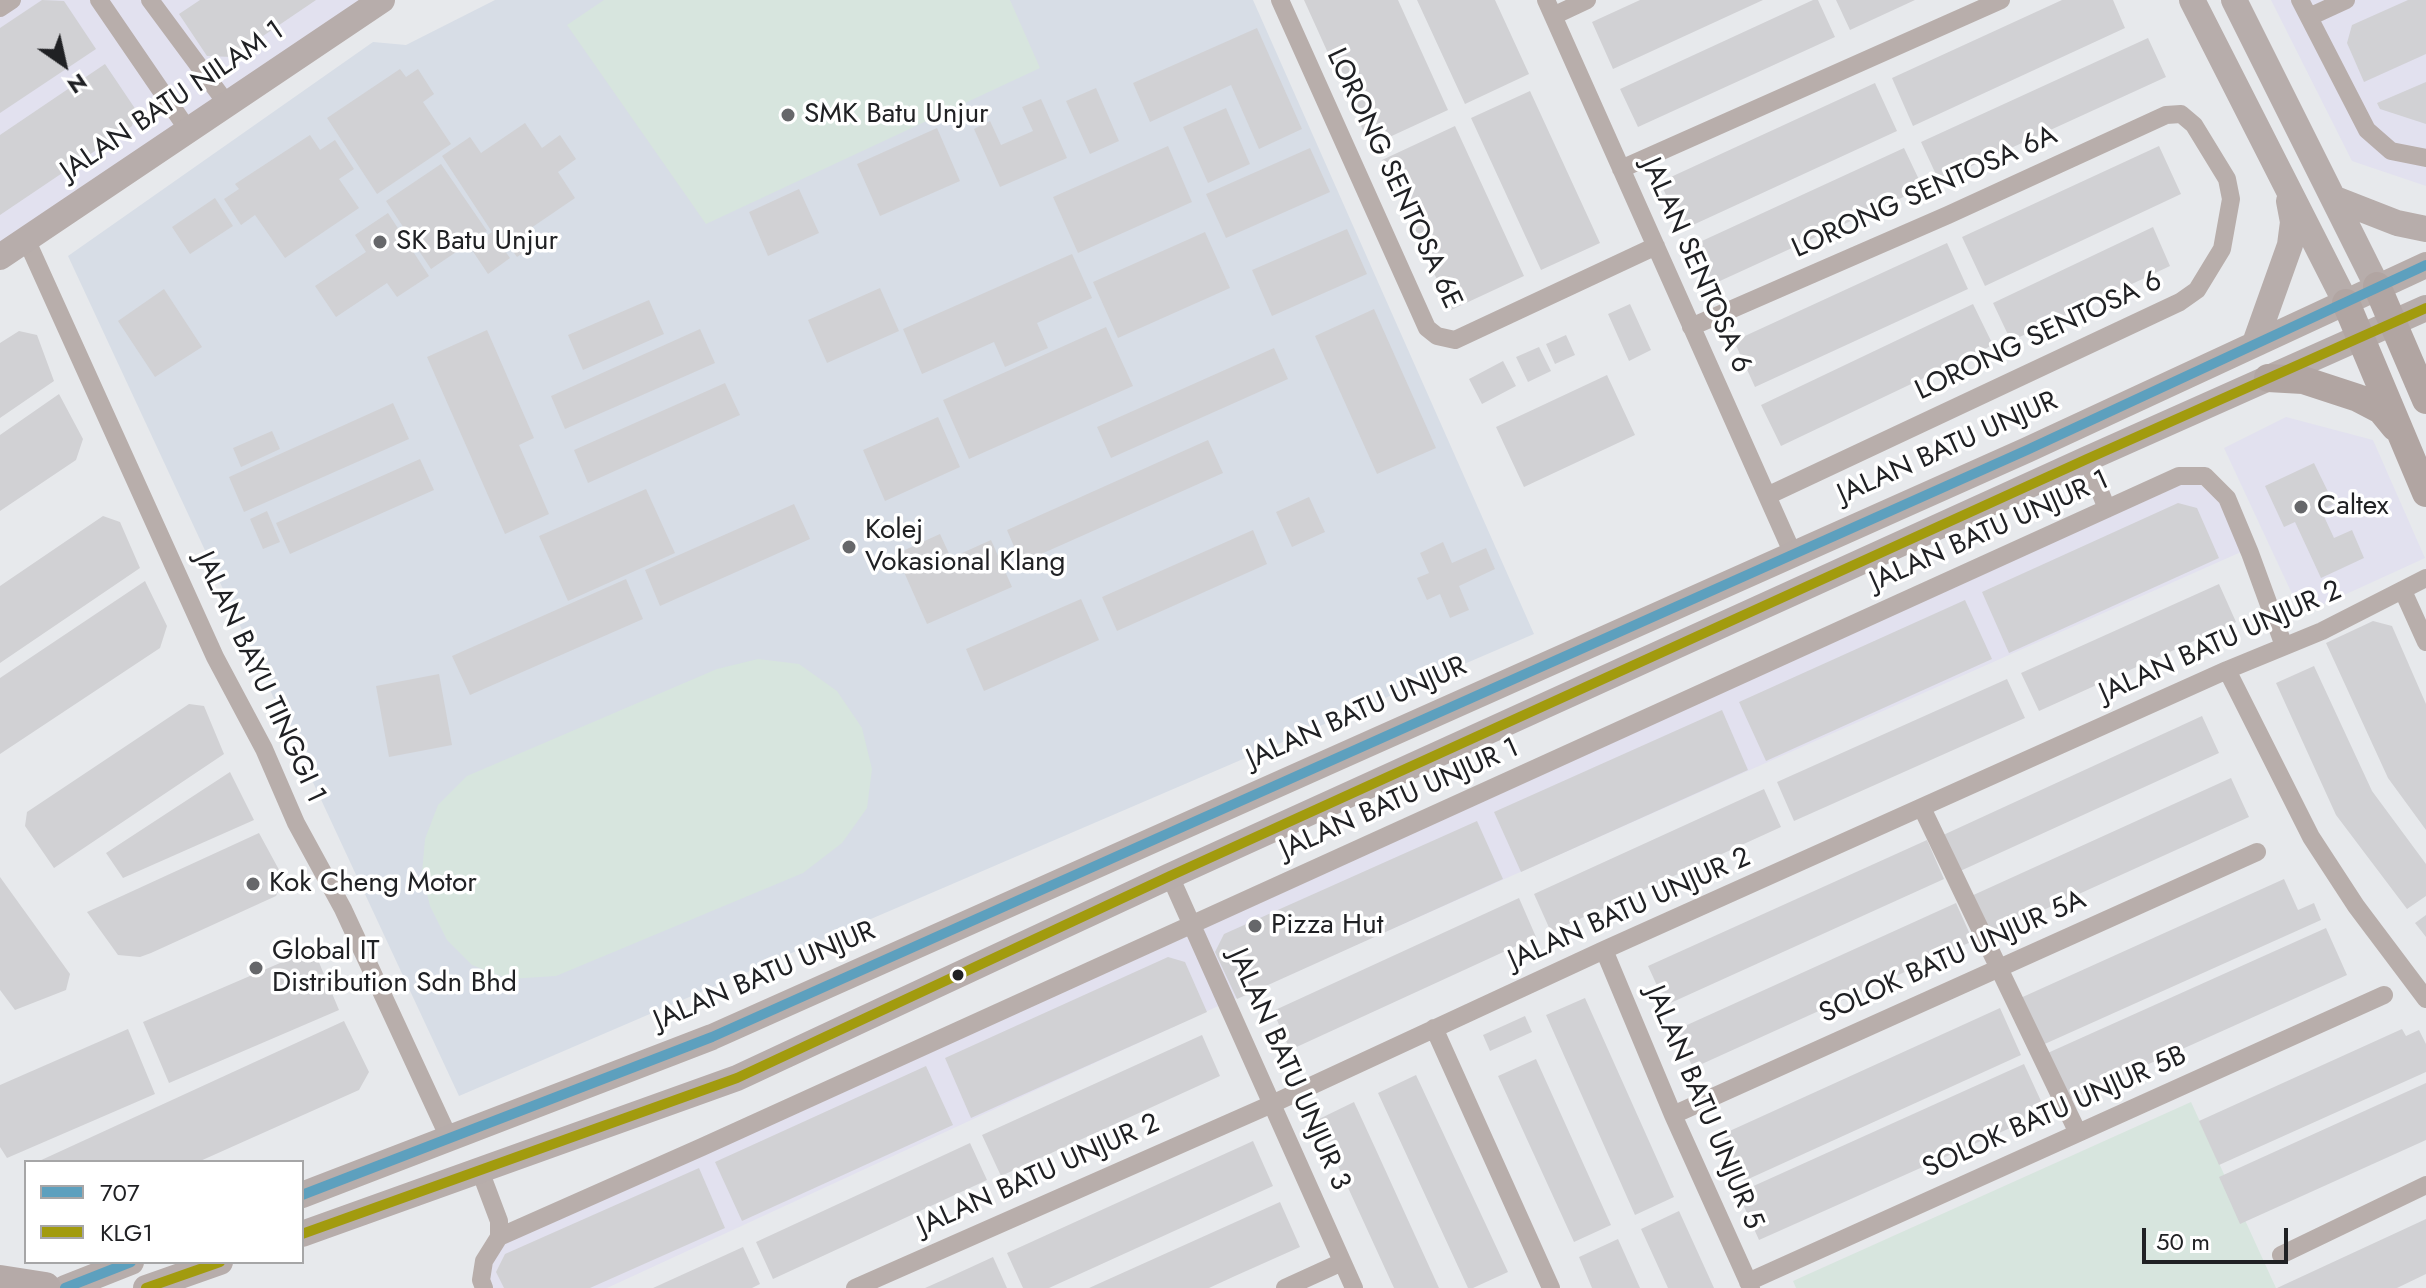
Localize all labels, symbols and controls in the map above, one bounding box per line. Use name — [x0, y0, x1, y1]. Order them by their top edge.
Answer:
street label: JALAN BATU NILAM 1 — [55, 15, 291, 189]
north arrow — [24, 24, 104, 104]
street label: LORONG SENTOSA 6E — [1318, 43, 1468, 315]
place label: SMK Batu Unjur — [804, 98, 989, 132]
marker: SMK Batu Unjur — [779, 106, 797, 124]
street label: LORONG SENTOSA 6A — [1787, 119, 2063, 267]
street label: JALAN SENTOSA 6 — [1633, 153, 1757, 379]
place label: SK Batu Unjur — [396, 225, 558, 259]
marker: SK Batu Unjur — [371, 233, 389, 251]
street label: LORONG SENTOSA 6 — [1910, 265, 2168, 409]
street label: JALAN BATU UNJUR — [1833, 385, 2063, 513]
street label: JALAN BATU UNJUR 1 — [1865, 464, 2115, 600]
place label: Caltex — [2317, 490, 2389, 524]
marker: Caltex — [2292, 498, 2310, 516]
place label: Kolej Vokasional Klang — [865, 514, 1066, 580]
marker: Kolej Vokasional Klang — [840, 538, 858, 556]
street label: JALAN BAYU TINGGI 1 — [186, 547, 332, 809]
street label: JALAN BATU UNJUR 2 — [2095, 574, 2347, 712]
street label: JALAN BATU UNJUR — [1242, 650, 1472, 778]
street label: JALAN BATU UNJUR 1 — [1275, 732, 1525, 868]
street label: JALAN BATU UNJUR 2 — [1504, 841, 1756, 979]
place label: Kok Cheng Motor — [269, 867, 477, 901]
marker: Kok Cheng Motor — [244, 875, 262, 893]
street label: SOLOK BATU UNJUR 5A — [1815, 884, 2091, 1032]
place label: Pizza Hut — [1271, 909, 1384, 943]
street label: JALAN BATU UNJUR — [649, 915, 881, 1039]
marker: Pizza Hut — [1246, 917, 1264, 935]
place label: Global IT Distribution Sdn Bhd — [272, 935, 517, 1001]
street label: JALAN BATU UNJUR 3 — [1220, 944, 1356, 1196]
marker: Global IT Distribution Sdn Bhd — [247, 959, 265, 977]
unlabelled marker — [950, 967, 966, 983]
street label: JALAN BATU UNJUR 5 — [1636, 981, 1770, 1235]
street label: SOLOK BATU UNJUR 5B — [1918, 1040, 2192, 1186]
street label: JALAN BATU UNJUR 2 — [913, 1107, 1165, 1245]
legend — [24, 1160, 304, 1264]
text: 707 — [100, 1175, 140, 1210]
scale bar — [2146, 1212, 2292, 1262]
text: KLG1 — [100, 1215, 153, 1250]
text: 50 m — [2156, 1224, 2210, 1259]

